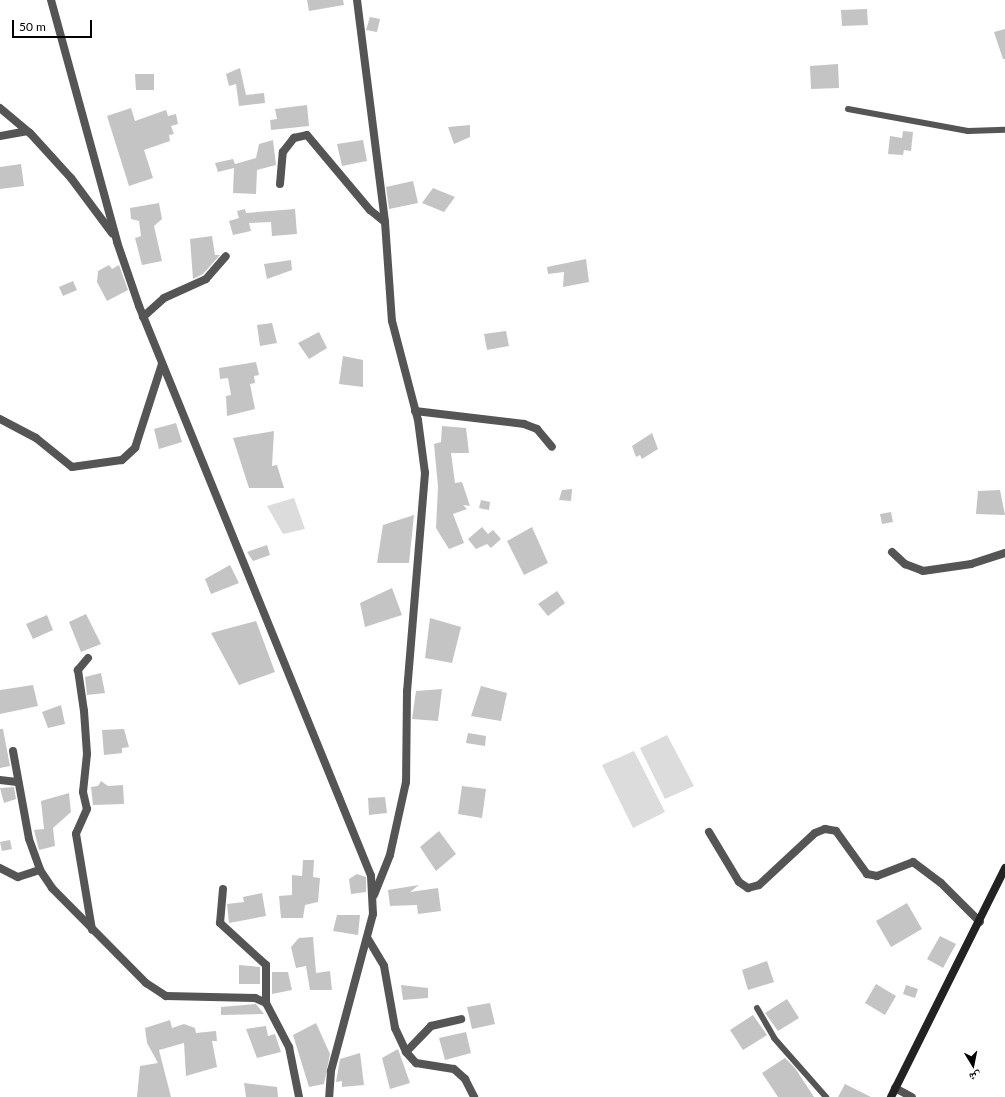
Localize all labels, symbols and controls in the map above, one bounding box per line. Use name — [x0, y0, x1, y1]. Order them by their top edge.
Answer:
scale bar — [14, 12, 94, 38]
text: 50 m — [19, 19, 46, 34]
north arrow — [953, 1045, 993, 1085]
text: ش — [968, 1070, 982, 1085]

